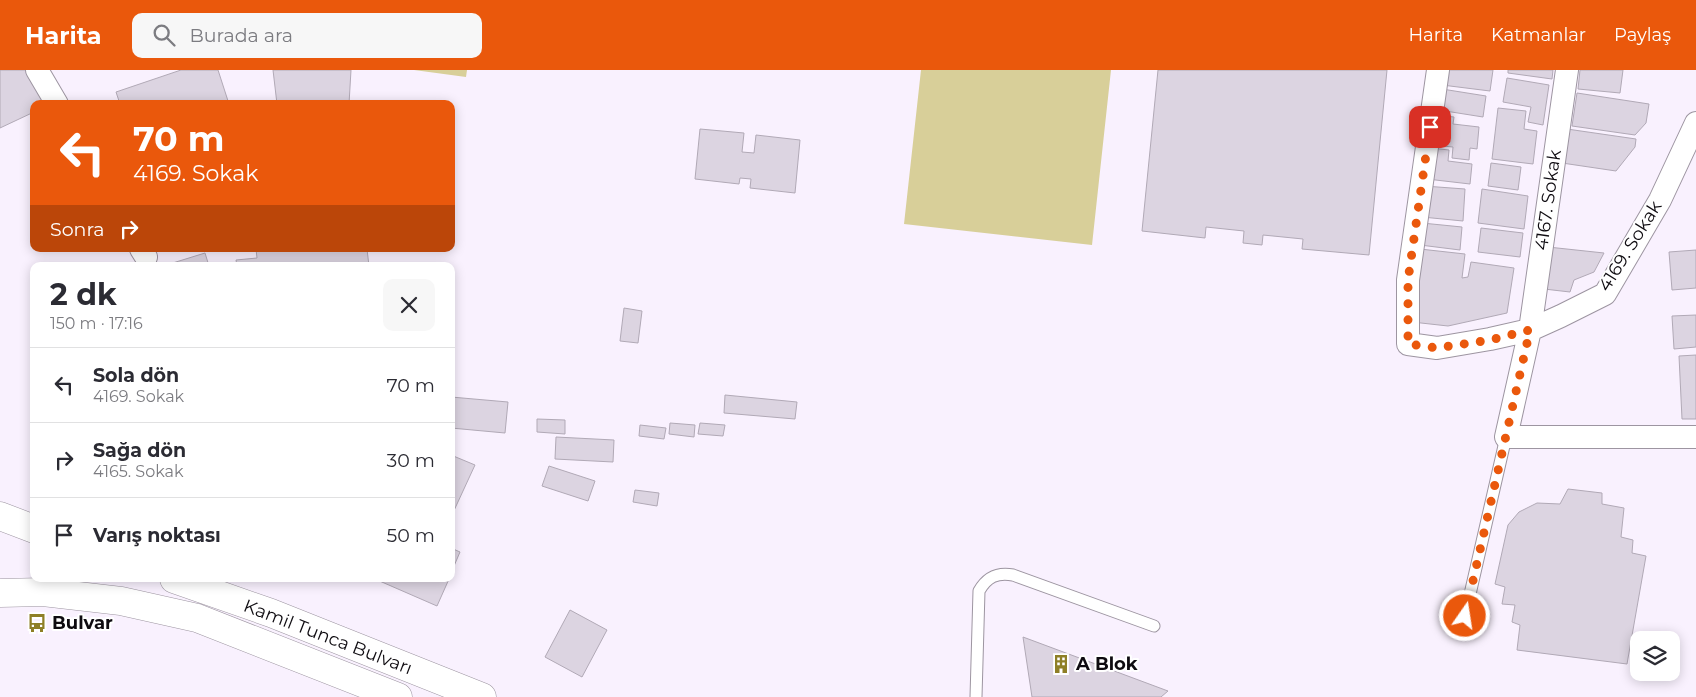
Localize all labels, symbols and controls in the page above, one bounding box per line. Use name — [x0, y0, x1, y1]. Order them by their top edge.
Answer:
search box — [132, 13, 482, 58]
text: Harita — [25, 21, 102, 50]
icon: search — [150, 21, 178, 49]
text: Burada ara — [190, 24, 293, 47]
text: Harita — [1408, 24, 1463, 46]
text: Katmanlar — [1491, 24, 1586, 46]
text: Paylaş — [1614, 24, 1671, 46]
pin — [1409, 106, 1451, 148]
icon: arrive — [1416, 113, 1444, 141]
text: 70 m — [133, 117, 224, 160]
icon: left — [50, 120, 115, 185]
street label: 4167. Sokak — [1530, 148, 1566, 252]
text: 4169. Sokak — [133, 160, 258, 187]
street label: 4169. Sokak — [1594, 197, 1667, 295]
icon: right — [115, 215, 143, 243]
text: Sonra — [50, 218, 105, 241]
text: 2 dk — [50, 276, 117, 313]
button: close — [383, 279, 435, 331]
text: 150 m · 17:16 — [50, 314, 143, 333]
text: Sola dön — [93, 364, 179, 387]
icon: left — [50, 371, 78, 399]
text: 70 m — [386, 374, 435, 397]
text: 4169. Sokak — [93, 387, 184, 406]
text: Sağa dön — [93, 439, 186, 462]
icon: right — [50, 446, 78, 474]
text: 30 m — [387, 449, 435, 472]
text: 4165. Sokak — [93, 462, 184, 481]
icon: arrive — [50, 521, 78, 549]
text: Varış noktası — [93, 524, 221, 547]
text: 50 m — [387, 524, 435, 547]
position arrow — [1438, 589, 1490, 641]
street label: Kamil Tunca Bulvarı — [241, 595, 415, 679]
bus stop icon: Bulvar — [26, 612, 48, 634]
place label: Bulvar — [52, 612, 113, 634]
map controls — [1630, 631, 1680, 681]
button: layers — [1630, 631, 1680, 681]
building icon: A Blok — [1050, 653, 1072, 675]
place label: A Blok — [1075, 653, 1138, 675]

